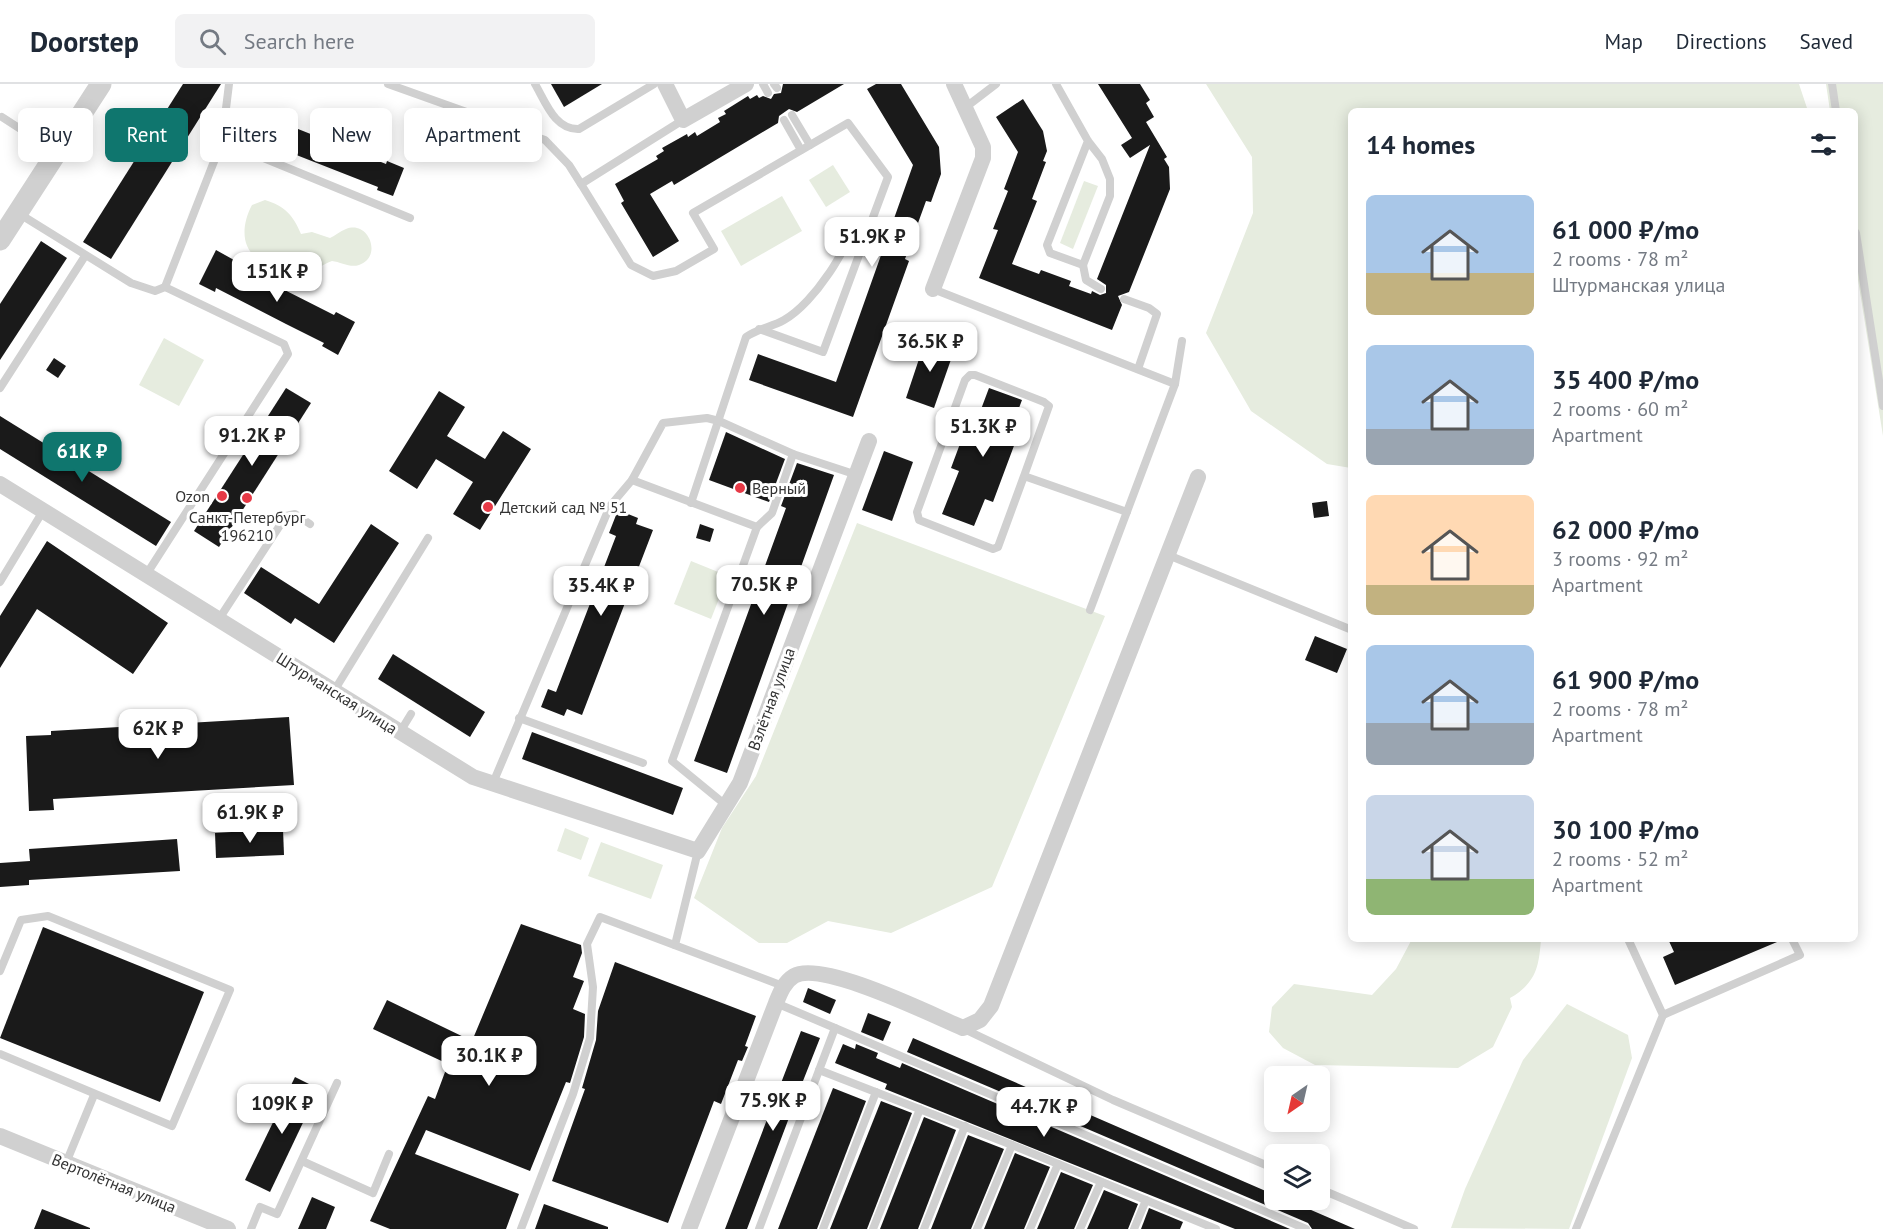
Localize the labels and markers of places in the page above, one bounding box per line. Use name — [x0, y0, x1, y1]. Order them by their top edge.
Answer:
pin: 51.9K ₽ — [817, 217, 927, 268]
pin: 151K ₽ — [228, 252, 326, 303]
pin: 36.5K ₽ — [875, 322, 985, 373]
pin: 51.3K ₽ — [928, 407, 1038, 458]
pin: 91.2K ₽ — [197, 416, 307, 467]
pin: 61K ₽ — [40, 432, 124, 483]
place label: Верный — [752, 478, 806, 498]
marker: Верный — [733, 481, 747, 495]
place label: Ozon — [175, 486, 210, 506]
marker: Ozon — [215, 489, 229, 503]
marker: Санкт-Петербург 196210 — [240, 491, 254, 505]
place label: Детский сад № 51 — [500, 497, 627, 517]
marker: Детский сад № 51 — [481, 500, 495, 514]
place label: Санкт-Петербург 196210 — [189, 507, 305, 545]
pin: 70.5K ₽ — [709, 565, 819, 616]
pin: 35.4K ₽ — [546, 566, 656, 617]
pin: 62K ₽ — [116, 709, 200, 760]
pin: 61.9K ₽ — [195, 793, 305, 844]
pin: 30.1K ₽ — [434, 1036, 544, 1087]
pin: 75.9K ₽ — [718, 1081, 828, 1132]
pin: 109K ₽ — [233, 1084, 331, 1135]
pin: 44.7K ₽ — [989, 1087, 1099, 1138]

